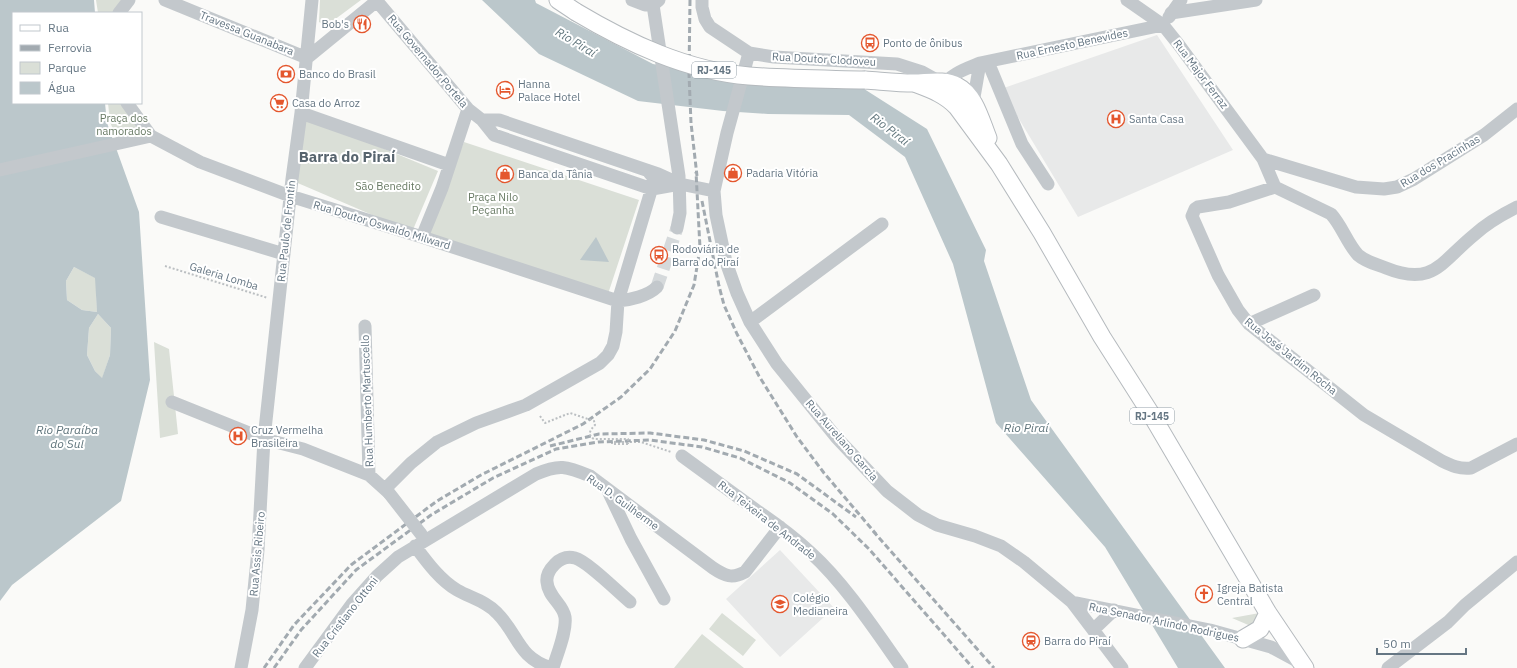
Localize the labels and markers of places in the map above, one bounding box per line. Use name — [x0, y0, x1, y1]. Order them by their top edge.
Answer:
restaurant icon: Bob's — [352, 14, 372, 34]
place label: Bob's — [321, 17, 349, 31]
bus stop icon: Ponto de ônibus — [860, 33, 880, 53]
place label: Ponto de ônibus — [883, 36, 963, 50]
bank icon: Banco do Brasil — [276, 64, 296, 84]
place label: Banco do Brasil — [299, 67, 376, 81]
place label: Hanna Palace Hotel — [518, 77, 580, 104]
hotel icon: Hanna Palace Hotel — [495, 80, 515, 100]
supermarket icon: Casa do Arroz — [269, 93, 289, 113]
place label: Casa do Arroz — [292, 96, 360, 110]
hospital icon: Santa Casa — [1106, 109, 1126, 129]
place label: Santa Casa — [1129, 112, 1184, 126]
shop icon: Padaria Vitória — [723, 163, 743, 183]
shop icon: Banca da Tânia — [495, 164, 515, 184]
place label: Padaria Vitória — [746, 166, 818, 180]
place label: Banca da Tânia — [518, 167, 593, 181]
place label: Rodoviária de Barra do Piraí — [672, 242, 739, 269]
bus stop icon: Rodoviária de Barra do Piraí — [649, 245, 669, 265]
place label: Cruz Vermelha Brasileira — [251, 423, 323, 450]
hospital icon: Cruz Vermelha Brasileira — [228, 426, 248, 446]
place label: Igreja Batista Central — [1217, 581, 1283, 608]
church icon: Igreja Batista Central — [1194, 584, 1214, 604]
place label: Colégio Medianeira — [793, 591, 848, 618]
school or university icon: Colégio Medianeira — [770, 594, 790, 614]
station icon: Barra do Piraí — [1021, 631, 1041, 651]
place label: Barra do Piraí — [1044, 634, 1111, 648]

